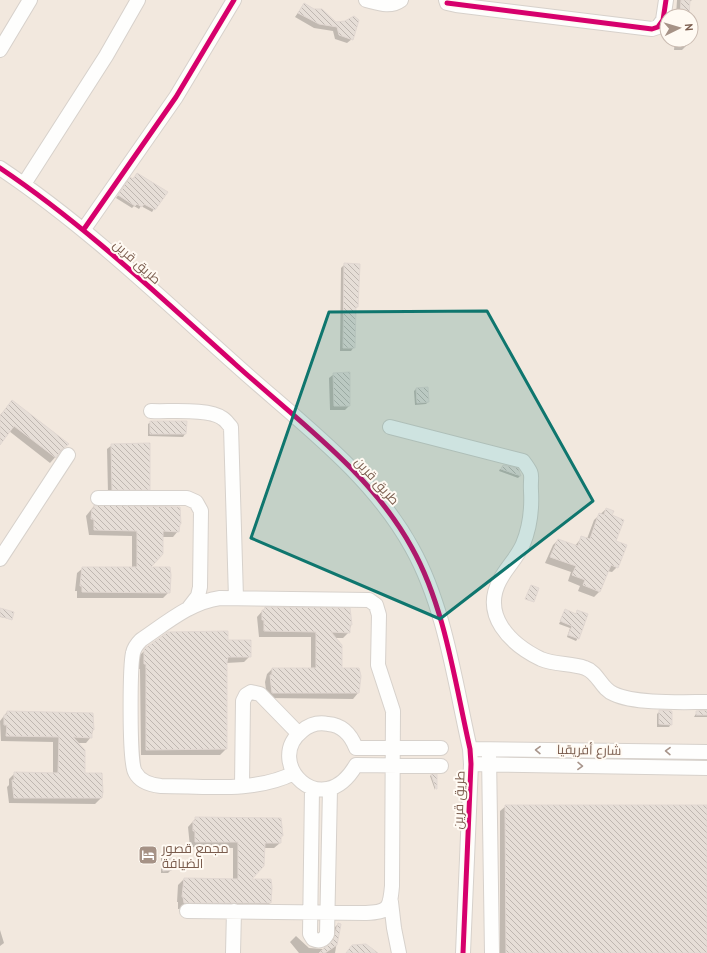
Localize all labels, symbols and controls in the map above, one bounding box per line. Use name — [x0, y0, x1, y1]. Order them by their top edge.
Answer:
north arrow — [659, 8, 699, 48]
text: N — [682, 23, 696, 31]
street label: طريق قرين — [110, 236, 164, 288]
street label: طريق قرين — [351, 454, 403, 508]
street label: شارع أفريقيا — [557, 741, 621, 759]
one-way arrow — [535, 746, 541, 754]
one-way arrow — [665, 747, 671, 755]
one-way arrow — [577, 762, 583, 770]
street label: طريق قرين — [449, 770, 469, 830]
place label: مجمع قصور الضيافة — [161, 840, 229, 872]
hotel icon: مجمع قصور الضيافة — [137, 844, 159, 866]

